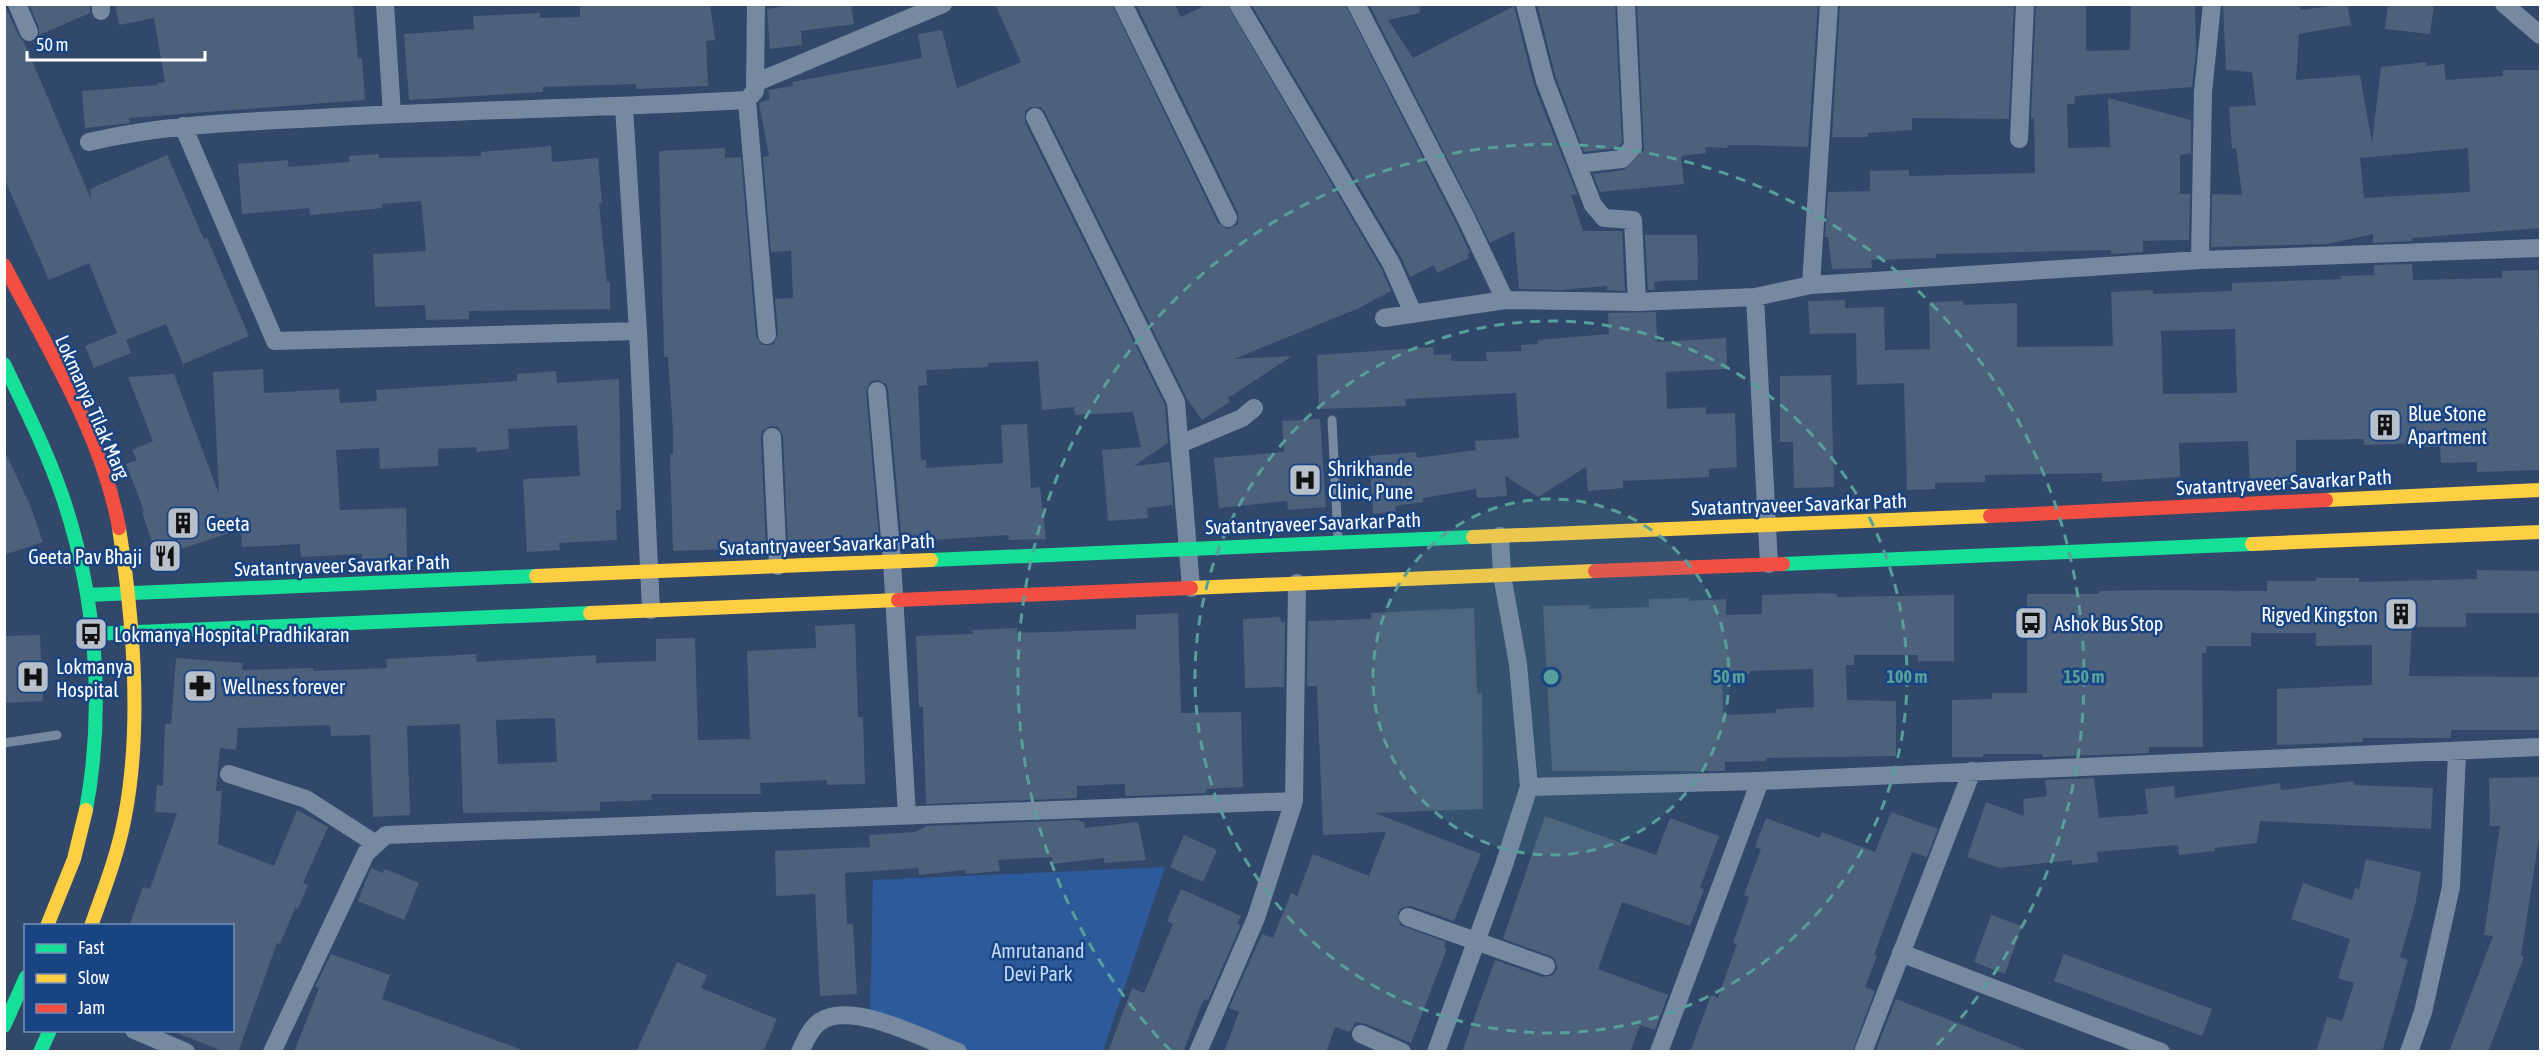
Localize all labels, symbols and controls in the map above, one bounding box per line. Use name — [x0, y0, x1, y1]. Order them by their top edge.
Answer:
scale bar — [27, 24, 206, 62]
text: 50 m — [36, 34, 68, 55]
street label: Lokmanya Tilak Marg — [51, 331, 135, 483]
place label: Blue Stone Apartment — [2408, 402, 2487, 448]
building icon: Blue Stone Apartment — [2367, 407, 2403, 443]
place label: Shrikhande Clinic, Pune — [1328, 457, 1413, 503]
hospital icon: Shrikhande Clinic, Pune — [1287, 462, 1323, 498]
street label: Svatantryaveer Savarkar Path — [2176, 465, 2392, 499]
street label: Svatantryaveer Savarkar Path — [1691, 489, 1907, 519]
building icon: Geeta — [165, 505, 201, 541]
street label: Svatantryaveer Savarkar Path — [1205, 508, 1421, 538]
place label: Geeta — [206, 512, 250, 535]
street label: Svatantryaveer Savarkar Path — [719, 529, 935, 559]
restaurant icon: Geeta Pav Bhaji — [147, 538, 183, 574]
place label: Geeta Pav Bhaji — [28, 545, 142, 568]
street label: Svatantryaveer Savarkar Path — [234, 550, 450, 580]
building icon: Rigved Kingston — [2383, 596, 2419, 632]
place label: Rigved Kingston — [2261, 603, 2378, 626]
bus stop icon: Ashok Bus Stop — [2013, 605, 2049, 641]
place label: Ashok Bus Stop — [2054, 612, 2163, 635]
bus stop icon: Lokmanya Hospital Pradhikaran — [73, 616, 109, 652]
place label: Lokmanya Hospital Pradhikaran — [114, 623, 350, 646]
place label: Lokmanya Hospital — [56, 655, 133, 701]
hospital icon: Lokmanya Hospital — [15, 659, 51, 695]
text: 50 m — [1713, 666, 1745, 687]
text: 100 m — [1887, 666, 1927, 687]
text: 150 m — [2064, 666, 2104, 687]
centre of rings — [1541, 667, 1561, 687]
pharmacy icon: Wellness forever — [182, 668, 218, 704]
place label: Wellness forever — [223, 675, 346, 698]
legend — [24, 924, 234, 1032]
text: Fast — [78, 937, 105, 958]
park label: Amrutanand Devi Park — [992, 939, 1085, 985]
text: Slow — [78, 967, 109, 988]
text: Jam — [78, 997, 105, 1018]

